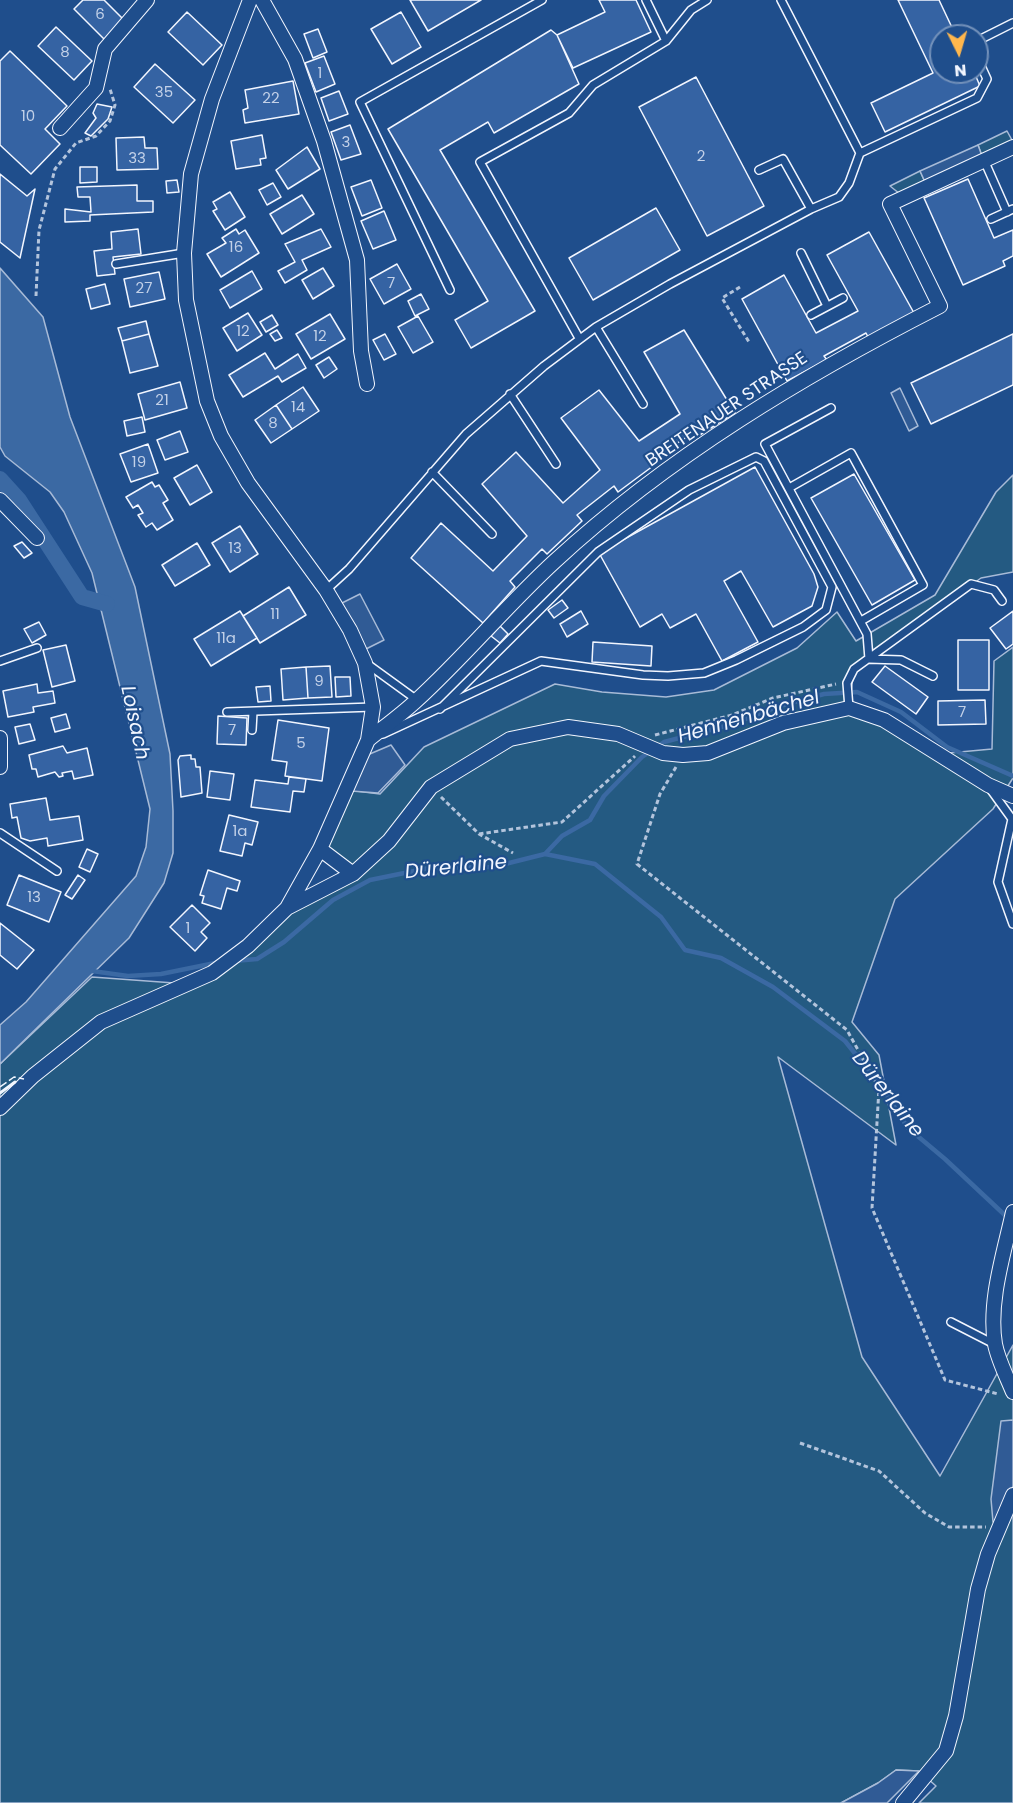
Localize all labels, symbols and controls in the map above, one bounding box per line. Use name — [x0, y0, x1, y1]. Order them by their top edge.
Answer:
house number: 6 — [95, 6, 105, 24]
north arrow — [929, 24, 989, 84]
house number: 8 — [60, 44, 70, 62]
text: N — [953, 58, 967, 82]
house number: 1 — [318, 65, 322, 83]
house number: 35 — [155, 84, 173, 102]
house number: 22 — [262, 90, 280, 108]
house number: 10 — [21, 108, 35, 126]
house number: 3 — [342, 134, 350, 152]
house number: 2 — [697, 148, 705, 166]
house number: 33 — [128, 150, 146, 168]
house number: 16 — [229, 239, 243, 257]
house number: 7 — [387, 275, 395, 293]
house number: 27 — [136, 280, 152, 298]
house number: 12 — [236, 323, 250, 341]
house number: 12 — [313, 328, 327, 346]
street label: BREITENAUER STRASSE — [642, 348, 812, 472]
house number: 21 — [155, 392, 169, 410]
house number: 14 — [291, 399, 305, 417]
house number: 8 — [268, 415, 278, 433]
house number: 19 — [132, 454, 146, 472]
house number: 13 — [228, 540, 242, 558]
house number: 11 — [270, 606, 280, 624]
house number: 11a — [216, 630, 236, 648]
house number: 9 — [314, 673, 324, 691]
water label: Loisach — [114, 684, 154, 762]
water label: Hennenbächel — [675, 686, 823, 750]
house number: 7 — [958, 704, 966, 722]
house number: 7 — [228, 722, 236, 740]
house number: 5 — [296, 735, 306, 753]
house number: 1a — [233, 823, 247, 841]
water label: Dürerlaine — [404, 851, 508, 885]
house number: 13 — [27, 889, 41, 907]
house number: 1 — [186, 920, 190, 938]
water label: Dürerlaine — [846, 1047, 928, 1143]

